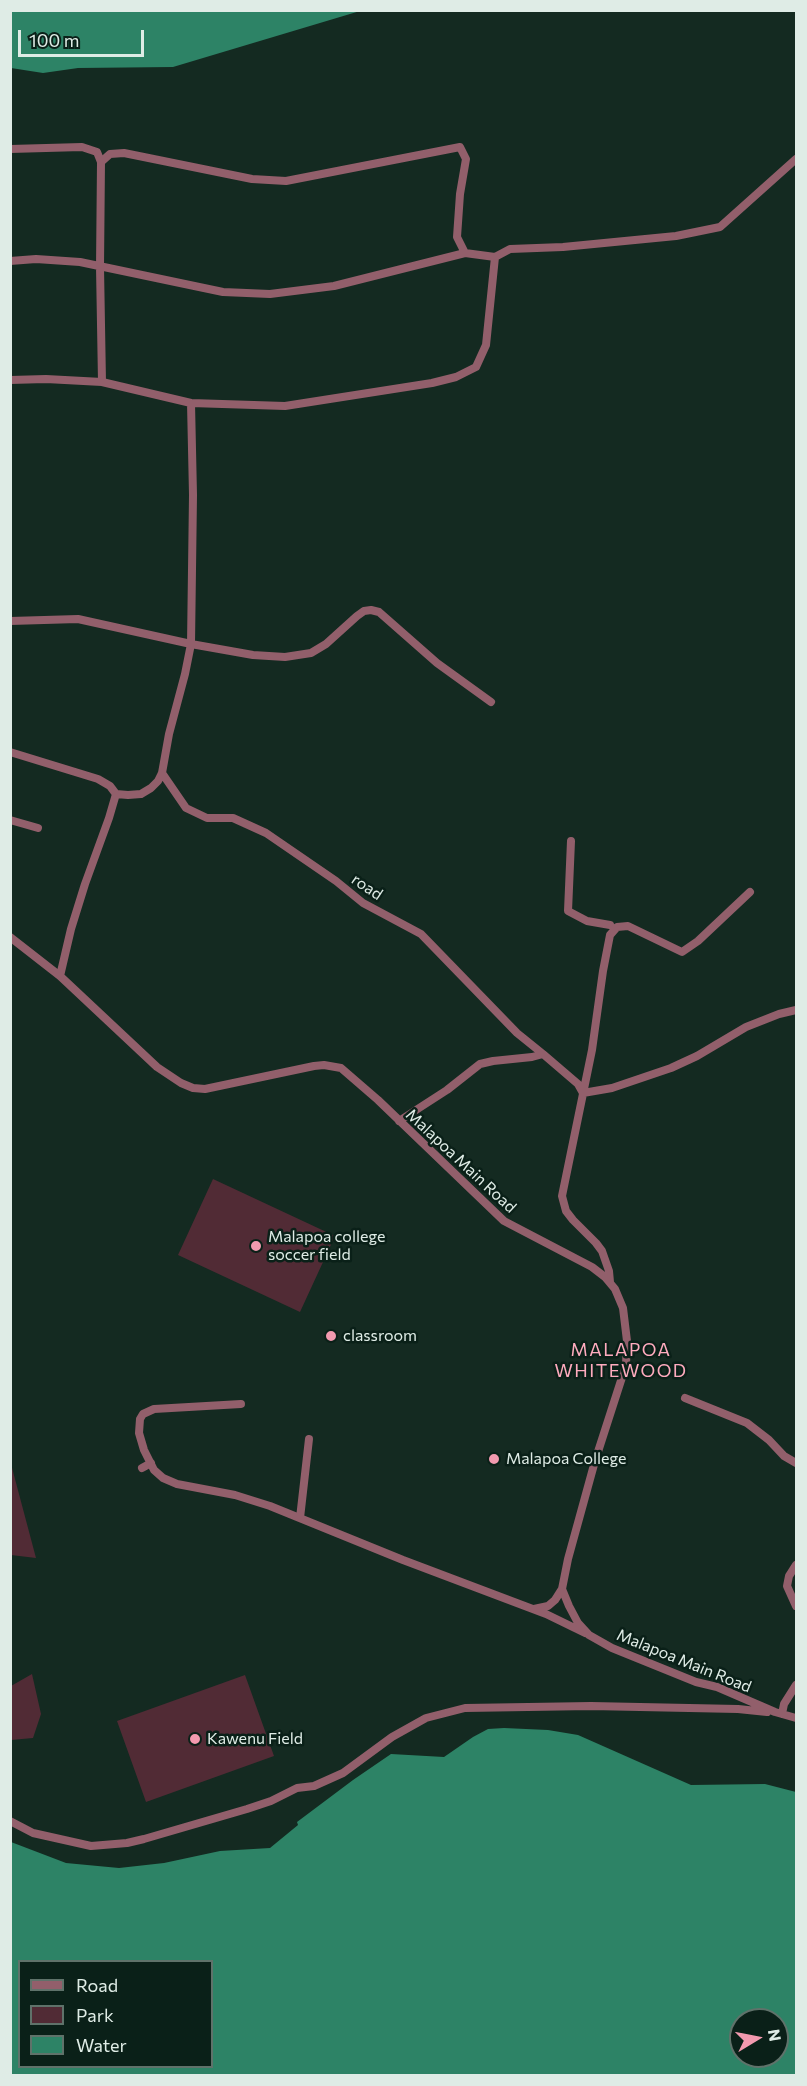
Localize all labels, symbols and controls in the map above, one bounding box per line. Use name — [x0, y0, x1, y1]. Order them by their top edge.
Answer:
scale bar — [21, 18, 147, 56]
text: 100 m — [29, 29, 79, 51]
street label: road — [348, 870, 386, 904]
street label: Malapoa Main Road — [402, 1105, 520, 1217]
place label: Malapoa college soccer field — [268, 1227, 385, 1265]
marker: Malapoa college soccer field — [249, 1239, 263, 1253]
place label: classroom — [343, 1326, 417, 1346]
marker: classroom — [324, 1329, 338, 1343]
district label: MALAPOA WHITEWOOD — [554, 1339, 688, 1382]
place label: Malapoa College — [506, 1449, 626, 1469]
marker: Malapoa College — [487, 1452, 501, 1466]
street label: Malapoa Main Road — [614, 1625, 754, 1697]
place label: Kawenu Field — [207, 1729, 303, 1749]
marker: Kawenu Field — [188, 1732, 202, 1746]
legend — [18, 1960, 213, 2068]
text: Road — [76, 1974, 118, 1996]
text: Park — [76, 2004, 114, 2026]
north arrow — [729, 2008, 789, 2068]
text: N — [765, 2028, 786, 2043]
text: Water — [76, 2034, 127, 2056]

